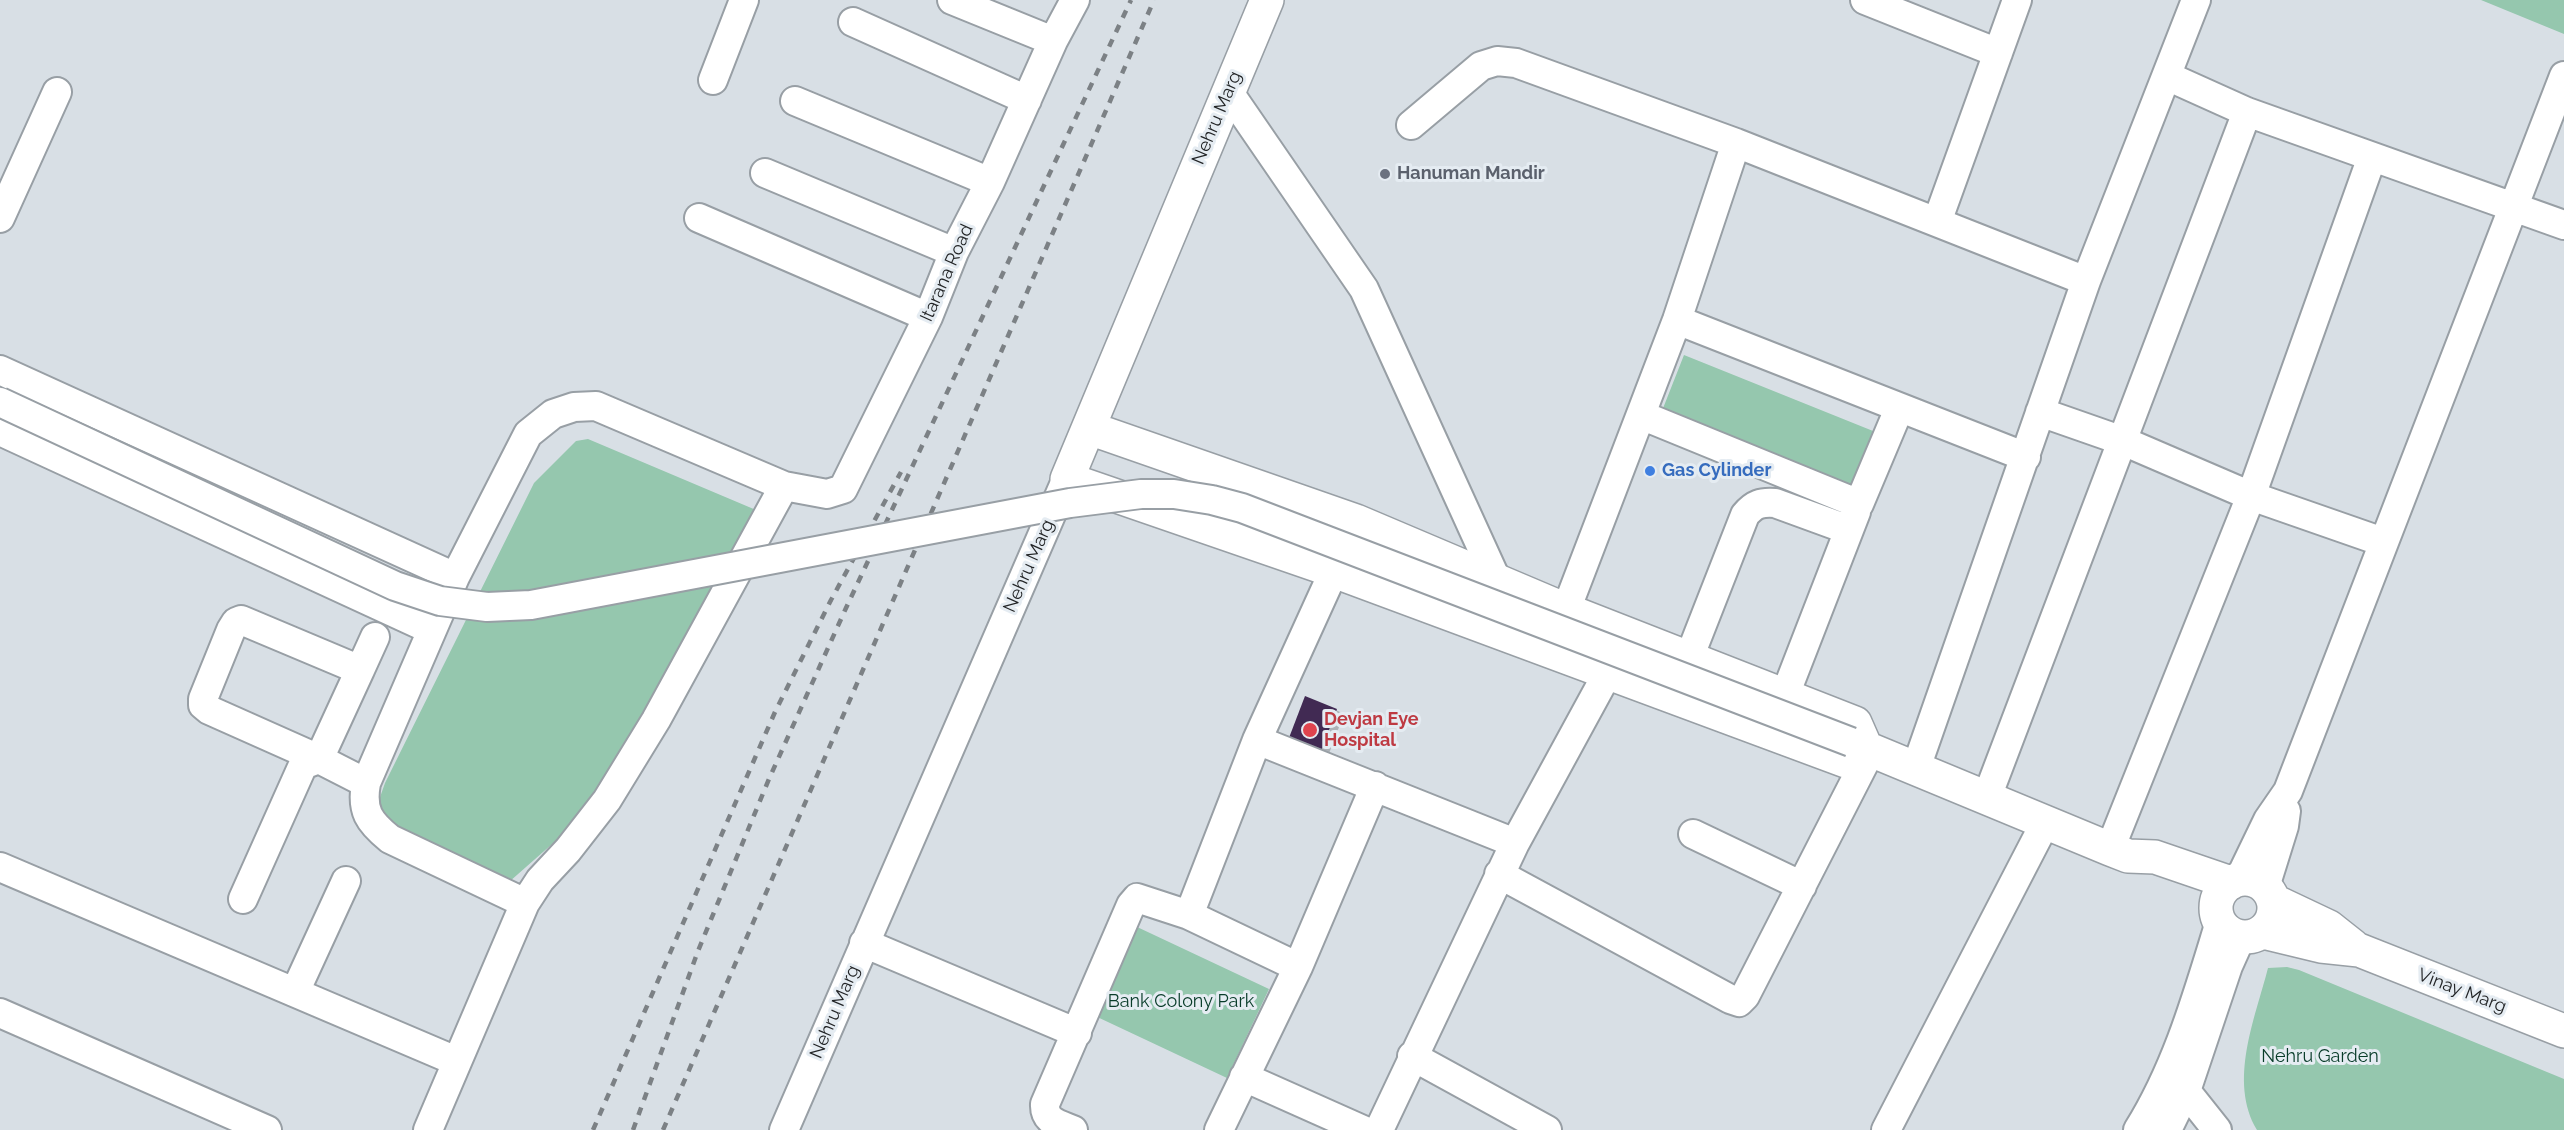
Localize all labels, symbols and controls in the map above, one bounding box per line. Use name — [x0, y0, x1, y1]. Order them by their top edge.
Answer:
street label: Nehru Marg — [1188, 68, 1246, 168]
place label: Hanuman Mandir — [1397, 163, 1545, 185]
marker: Hanuman Mandir — [1378, 167, 1392, 181]
street label: Itarana Road — [916, 221, 978, 325]
place label: Gas Cylinder — [1662, 460, 1771, 482]
marker: Gas Cylinder — [1643, 464, 1657, 478]
street label: Nehru Marg — [999, 516, 1059, 616]
place label: Devjan Eye Hospital — [1324, 709, 1419, 752]
marker: Devjan Eye Hospital — [1301, 721, 1319, 739]
street label: Nehru Marg — [806, 962, 864, 1062]
street label: Vinay Marg — [2415, 964, 2509, 1018]
park label: Bank Colony Park — [1108, 991, 1254, 1013]
park label: Nehru Garden — [2261, 1046, 2379, 1068]

